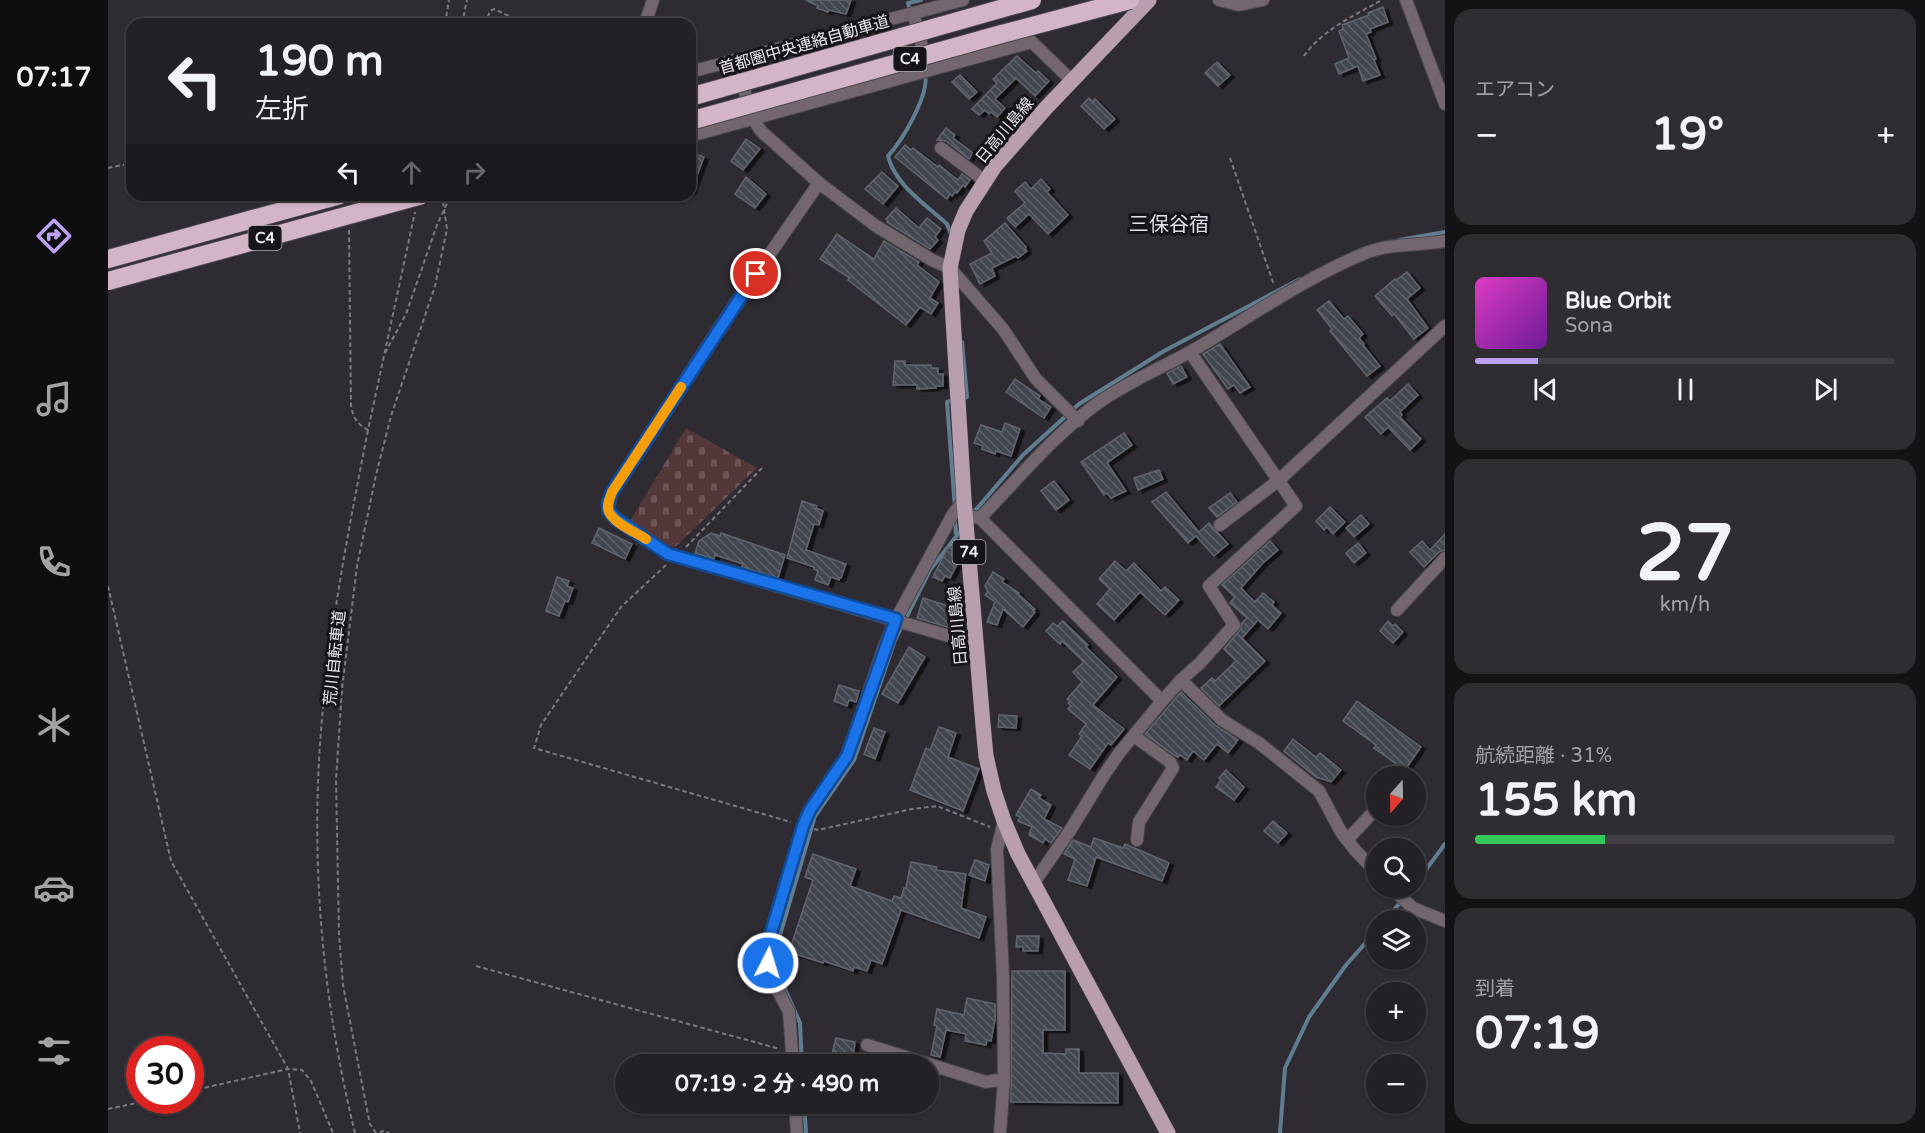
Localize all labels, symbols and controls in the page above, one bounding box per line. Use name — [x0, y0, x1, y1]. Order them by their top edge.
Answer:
street label: 首都圏中央連絡自動車道 — [717, 11, 892, 79]
text: 190 m — [255, 36, 384, 87]
icon: left — [156, 42, 234, 120]
road number: C4 — [894, 47, 926, 71]
text: 07:17 — [17, 61, 91, 94]
text: エアコン — [1475, 78, 1555, 102]
text: 左折 — [255, 93, 309, 126]
street label: 日高川島線 — [971, 94, 1038, 168]
text: 19° — [1651, 108, 1724, 162]
text: − — [1475, 116, 1499, 155]
text: + — [1876, 116, 1895, 155]
icon: left — [332, 156, 365, 189]
icon: ahead — [395, 156, 428, 189]
icon: right — [458, 156, 491, 189]
district label: 三保谷宿 — [1129, 213, 1209, 237]
icon: directions — [33, 215, 75, 257]
road number: C4 — [248, 226, 282, 250]
pin — [730, 248, 781, 299]
icon: arrive — [739, 257, 772, 290]
text: Blue Orbit — [1565, 288, 1671, 314]
text: Sona — [1565, 314, 1613, 338]
icon: previous — [1529, 373, 1562, 406]
icon: pause — [1669, 373, 1702, 406]
icon: next — [1809, 373, 1842, 406]
icon: music — [33, 378, 75, 420]
text: 27 — [1636, 507, 1734, 601]
road number: 74 — [952, 540, 986, 564]
icon: phone — [33, 541, 75, 583]
street label: 日高川島線 — [945, 585, 971, 667]
text: km/h — [1660, 593, 1710, 617]
street label: 荒川自転車道 — [320, 609, 350, 707]
icon: climate — [33, 704, 75, 746]
text: 航続距離 · 31% — [1475, 744, 1612, 768]
north arrow — [1366, 766, 1426, 826]
map controls — [1366, 766, 1426, 1114]
text: 155 km — [1475, 774, 1637, 828]
button: search — [1366, 838, 1426, 898]
icon: car — [33, 867, 75, 909]
button: layers — [1366, 910, 1426, 970]
position arrow — [736, 931, 800, 995]
text: 到着 — [1475, 977, 1515, 1001]
button: + — [1366, 982, 1426, 1042]
text: 07:19 — [1475, 1007, 1600, 1061]
icon: filters — [33, 1030, 75, 1072]
speed limit sign: 30 — [126, 1036, 204, 1114]
button: − — [1366, 1054, 1426, 1114]
text: 07:19 · 2 分 · 490 m — [675, 1071, 879, 1097]

